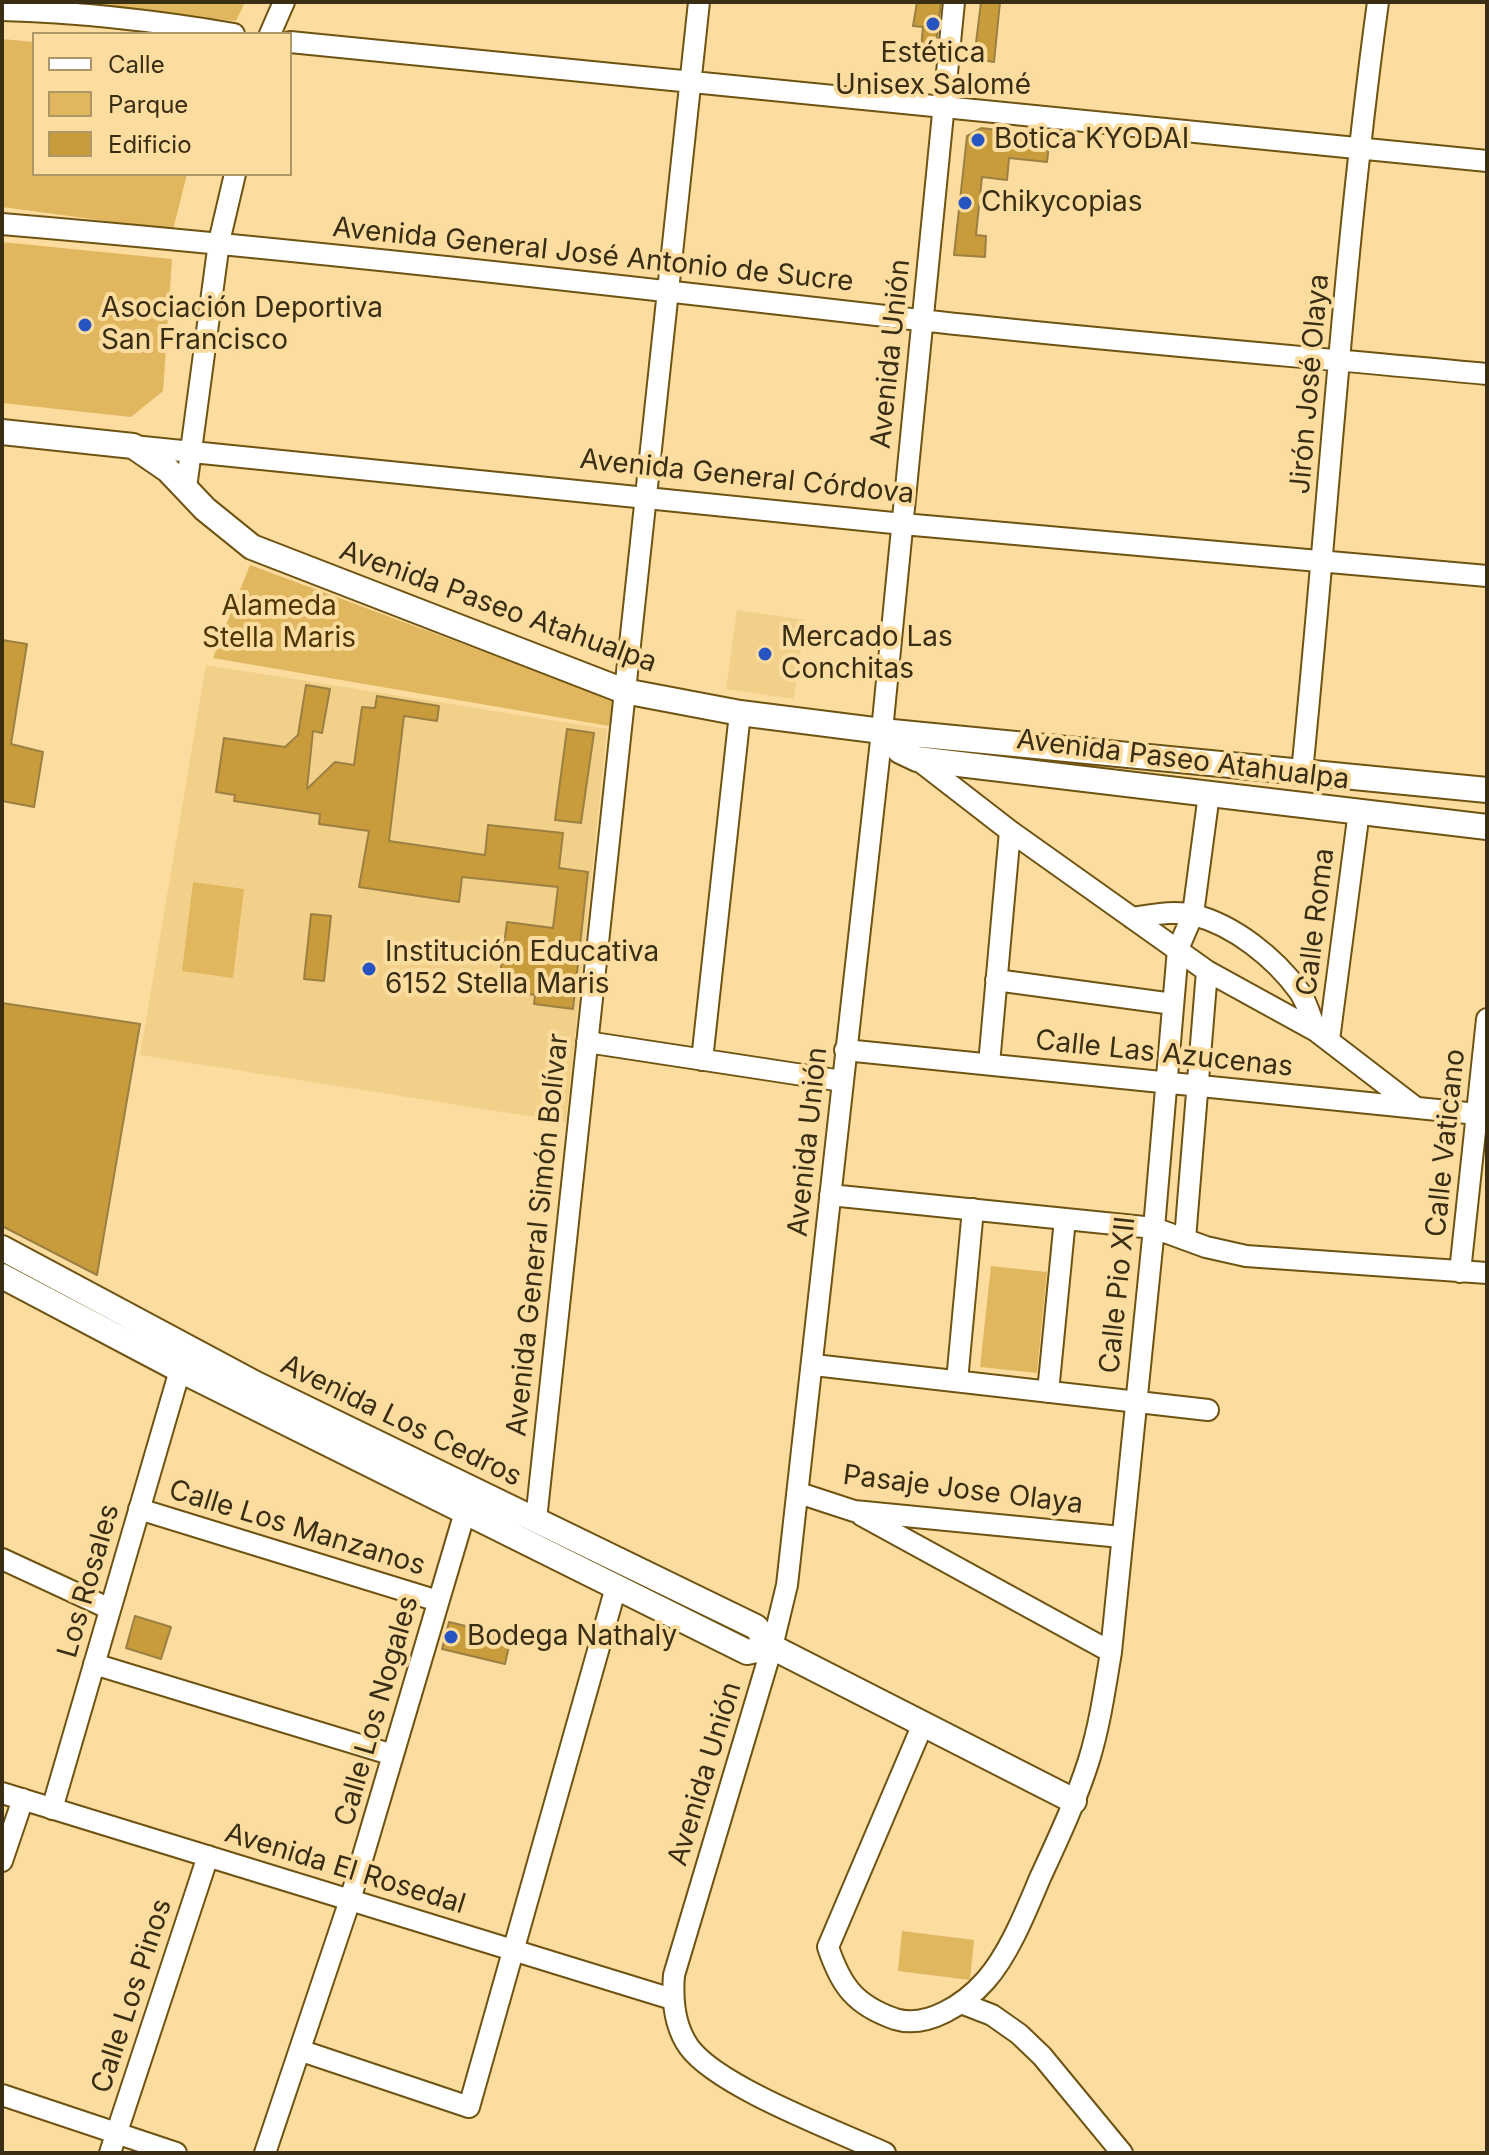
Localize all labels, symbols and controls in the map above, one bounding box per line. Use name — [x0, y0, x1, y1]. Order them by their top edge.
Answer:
marker: Estética Unisex Salomé — [924, 15, 942, 33]
legend — [32, 32, 292, 176]
place label: Estética Unisex Salomé — [835, 37, 1031, 103]
text: Calle — [108, 50, 165, 79]
text: Parque — [108, 90, 188, 119]
place label: Botica KYODAI — [994, 123, 1189, 157]
text: Edificio — [108, 130, 192, 159]
marker: Botica KYODAI — [969, 131, 987, 149]
place label: Chikycopias — [981, 186, 1143, 220]
marker: Chikycopias — [956, 194, 974, 212]
street label: Avenida General José Antonio de Sucre — [331, 211, 855, 299]
street label: Avenida Unión — [864, 258, 918, 450]
street label: Jirón José Olaya — [1284, 273, 1336, 495]
place label: Asociación Deportiva San Francisco — [101, 292, 383, 358]
marker: Asociación Deportiva San Francisco — [76, 316, 94, 334]
street label: Avenida General Córdova — [578, 443, 916, 511]
street label: Avenida Paseo Atahualpa — [335, 534, 661, 680]
park label: Alameda Stella Maris — [202, 590, 356, 656]
place label: Mercado Las Conchitas — [781, 621, 953, 687]
marker: Mercado Las Conchitas — [756, 645, 774, 663]
street label: Avenida Paseo Atahualpa — [1015, 723, 1351, 797]
street label: Calle Roma — [1290, 846, 1342, 998]
place label: Institución Educativa 6152 Stella Maris — [385, 936, 659, 1002]
marker: Institución Educativa 6152 Stella Maris — [360, 960, 378, 978]
street label: Calle Las Azucenas — [1034, 1024, 1294, 1084]
street label: Avenida General Simón Bolívar — [500, 1032, 576, 1438]
street label: Avenida Unión — [781, 1046, 835, 1238]
street label: Calle Vaticano — [1419, 1047, 1473, 1239]
street label: Calle Pio XII — [1093, 1215, 1143, 1375]
street label: Avenida Los Cedros — [275, 1348, 527, 1494]
street label: Pasaje Jose Olaya — [841, 1459, 1085, 1521]
street label: Calle Los Manzanos — [165, 1473, 429, 1583]
street label: Los Rosales — [51, 1500, 127, 1662]
street label: Calle Los Nogales — [328, 1592, 426, 1830]
place label: Bodega Nathaly — [467, 1620, 677, 1654]
marker: Bodega Nathaly — [442, 1628, 460, 1646]
street label: Avenida Unión — [661, 1678, 749, 1870]
street label: Avenida El Rosedal — [221, 1816, 469, 1922]
street label: Calle Los Pinos — [85, 1895, 179, 2097]

